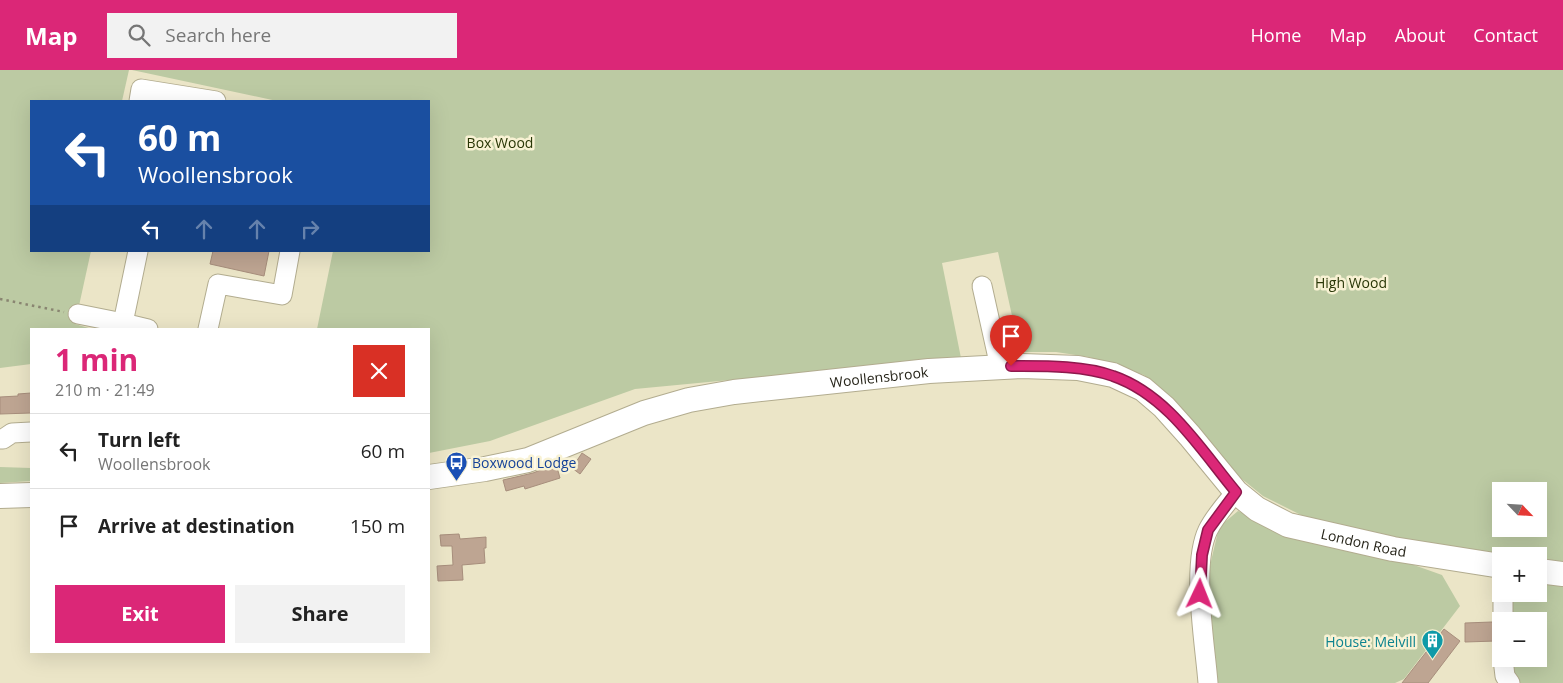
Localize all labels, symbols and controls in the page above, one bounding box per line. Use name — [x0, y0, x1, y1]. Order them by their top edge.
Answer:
search box — [107, 13, 457, 58]
text: Map — [25, 19, 77, 52]
icon: search — [125, 21, 153, 49]
text: Search here — [165, 22, 271, 48]
text: Home — [1251, 23, 1301, 47]
text: Map — [1329, 23, 1367, 47]
text: About — [1395, 23, 1445, 47]
text: Contact — [1473, 23, 1538, 47]
text: 60 m — [138, 114, 221, 161]
icon: left — [55, 120, 120, 185]
park label: Box Wood — [467, 133, 533, 152]
text: Woollensbrook — [138, 159, 293, 189]
icon: left — [137, 215, 165, 243]
icon: ahead — [190, 215, 218, 243]
icon: ahead — [243, 215, 271, 243]
icon: right — [296, 215, 324, 243]
park label: High Wood — [1315, 273, 1387, 292]
pin — [990, 315, 1032, 366]
icon: arrive — [997, 322, 1025, 350]
text: 1 min — [55, 339, 138, 380]
button: close — [353, 345, 405, 397]
street label: Woollensbrook — [829, 362, 930, 391]
text: 210 m · 21:49 — [55, 379, 155, 401]
text: Turn left — [98, 427, 180, 453]
icon: left — [55, 437, 83, 465]
text: 60 m — [361, 438, 405, 464]
bus stop icon: Boxwood Lodge — [444, 450, 468, 481]
text: Woollensbrook — [98, 453, 211, 475]
place label: Boxwood Lodge — [472, 453, 577, 472]
north arrow — [1492, 482, 1548, 538]
map controls — [1492, 482, 1547, 667]
icon: arrive — [55, 512, 83, 540]
text: Arrive at destination — [98, 513, 295, 539]
text: 150 m — [350, 513, 405, 539]
street label: London Road — [1319, 523, 1408, 560]
button: + — [1492, 547, 1547, 602]
position arrow — [1173, 567, 1225, 619]
button: Exit — [55, 585, 225, 643]
button: Share — [235, 585, 405, 643]
button: − — [1492, 612, 1547, 667]
building icon: House: Melvill — [1420, 629, 1444, 660]
place label: House: Melvill — [1325, 632, 1416, 651]

